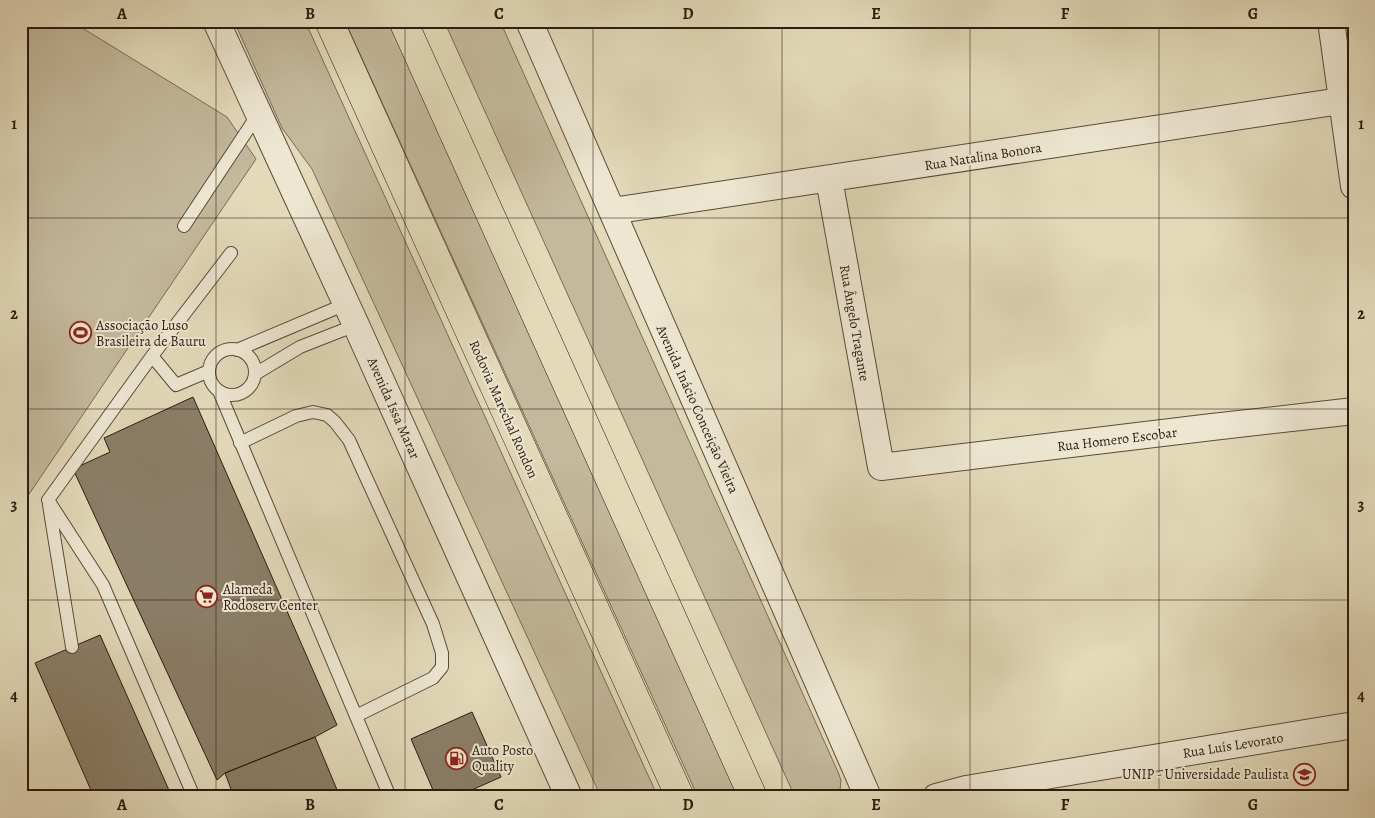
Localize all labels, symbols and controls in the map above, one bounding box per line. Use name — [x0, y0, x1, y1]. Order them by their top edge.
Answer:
text: A — [116, 3, 128, 25]
text: B — [305, 3, 315, 25]
text: C — [494, 3, 504, 25]
text: D — [682, 3, 694, 25]
text: E — [871, 3, 881, 25]
text: F — [1061, 3, 1070, 25]
text: G — [1248, 3, 1258, 25]
text: 1 — [11, 113, 17, 135]
text: 1 — [1358, 113, 1364, 135]
street label: Rua Natalina Bonora — [923, 138, 1043, 175]
street label: Rua Ângelo Tragante — [835, 263, 874, 383]
text: 2 — [10, 303, 18, 325]
text: 2 — [1357, 303, 1365, 325]
place label: Associação Luso Brasileira de Bauru — [95, 316, 206, 351]
sports icon: Associação Luso Brasileira de Bauru — [68, 321, 92, 345]
street label: Avenida Inácio Conceição Vieira — [651, 321, 744, 497]
street label: Rodovia Marechal Rondon — [464, 337, 543, 482]
street label: Avenida Issa Marar — [362, 354, 425, 463]
street label: Rua Homero Escobar — [1056, 423, 1179, 456]
text: 3 — [11, 494, 18, 516]
text: 3 — [1358, 494, 1365, 516]
place label: Alameda Rodoserv Center — [222, 580, 318, 615]
supermarket icon: Alameda Rodoserv Center — [195, 585, 219, 609]
text: 4 — [10, 685, 18, 707]
text: 4 — [1357, 685, 1365, 707]
street label: Rua Luís Levorato — [1181, 728, 1285, 763]
place label: Auto Posto Quality — [471, 741, 533, 776]
fuel station icon: Auto Posto Quality — [444, 746, 468, 770]
school or university icon: UNIP - Universidade Paulista — [1293, 762, 1317, 786]
place label: UNIP - Universidade Paulista — [1122, 765, 1289, 784]
text: A — [116, 794, 128, 816]
text: B — [305, 794, 315, 816]
text: C — [494, 794, 504, 816]
text: D — [682, 794, 694, 816]
text: E — [871, 794, 881, 816]
text: F — [1061, 794, 1070, 816]
text: G — [1248, 794, 1258, 816]

